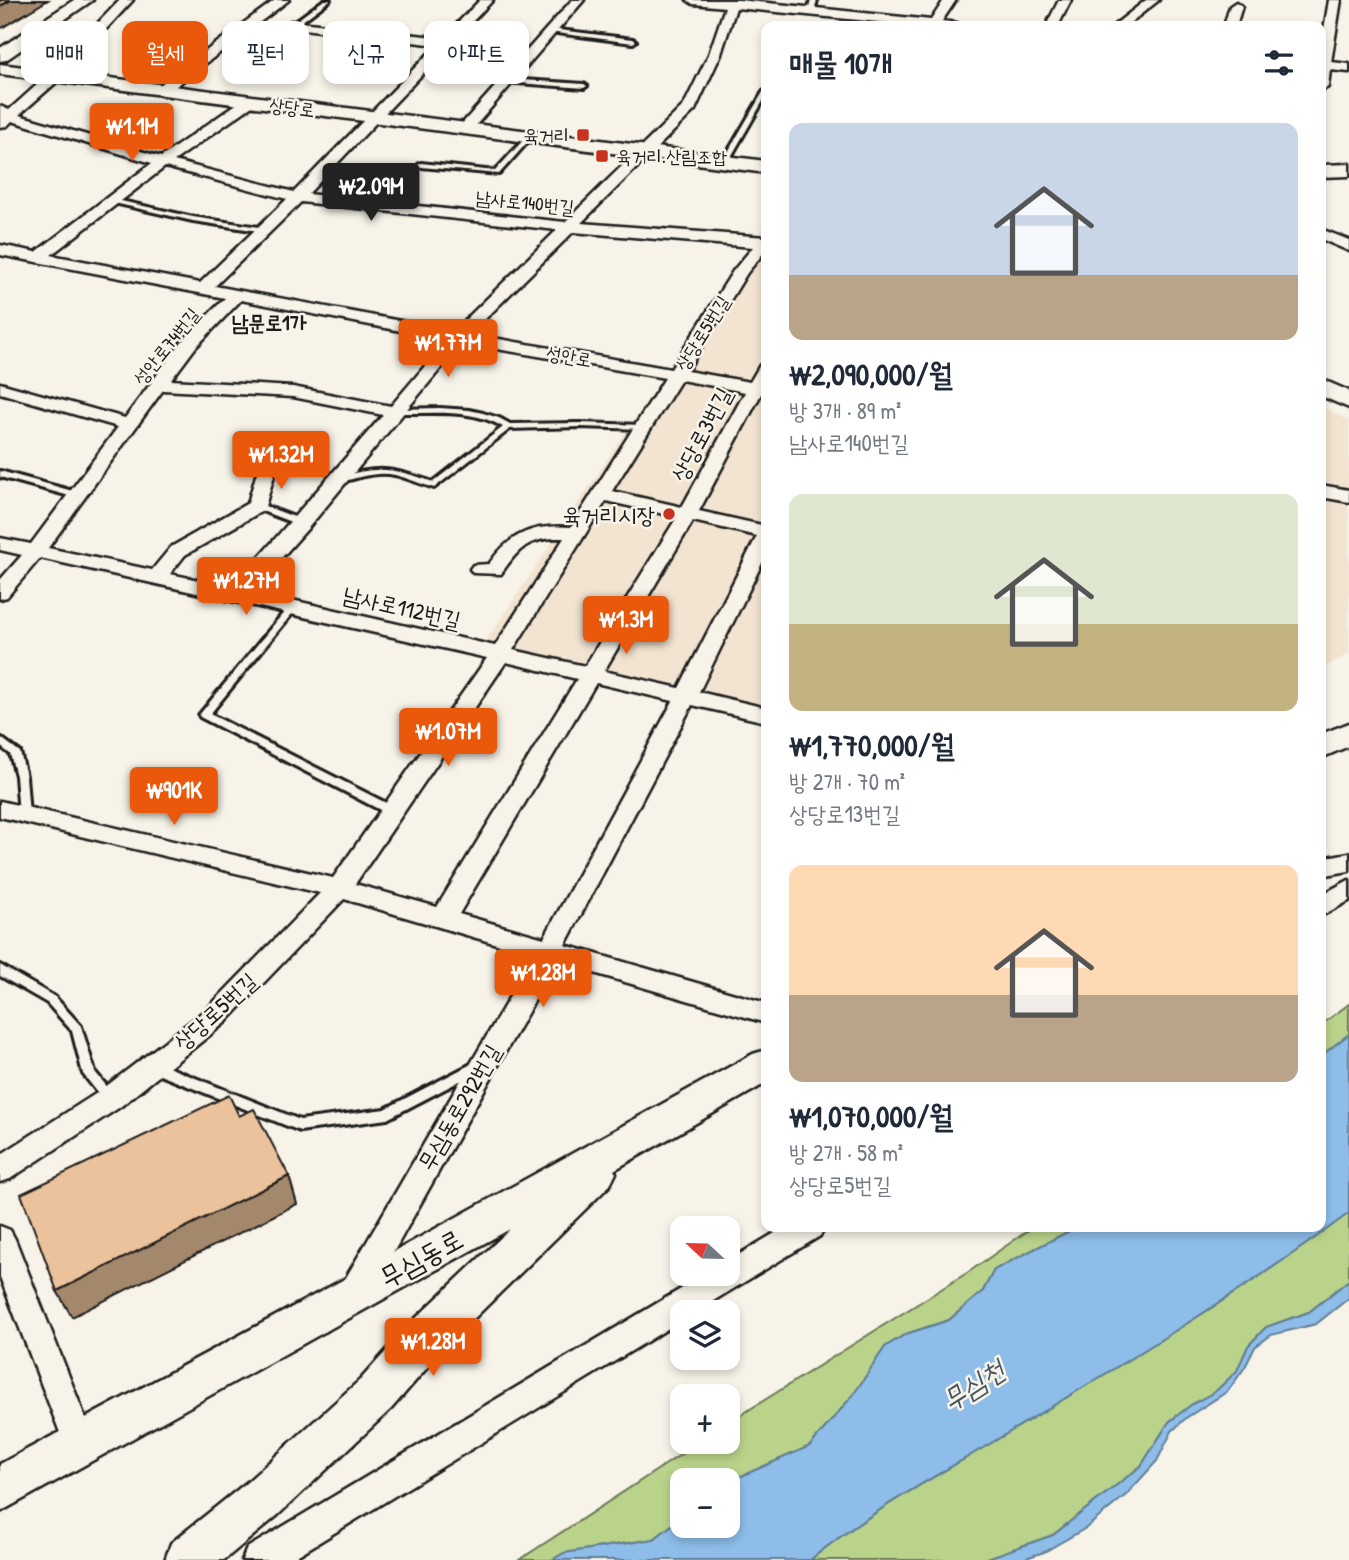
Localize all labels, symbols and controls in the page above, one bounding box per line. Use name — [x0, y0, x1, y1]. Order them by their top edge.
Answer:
chip: 매매 — [21, 21, 108, 84]
chip: 월세 — [122, 21, 208, 84]
chip: 필터 — [222, 21, 309, 84]
chip: 신규 — [323, 21, 410, 84]
chip: 아파트 — [424, 21, 529, 84]
text: 매물 10개 — [789, 43, 893, 83]
icon: filters — [1260, 44, 1298, 82]
street label: 상당로 — [268, 91, 316, 123]
pin: ₩1.1M — [83, 104, 181, 163]
text: ₩1.1M — [106, 110, 158, 141]
place label: 육거리 — [523, 122, 569, 148]
marker: 육거리 — [575, 127, 591, 143]
place label: 육거리.산림조합 — [616, 143, 727, 169]
marker: 육거리.산림조합 — [594, 148, 610, 164]
pin: ₩2.09M — [314, 164, 428, 223]
icon: home — [981, 168, 1107, 294]
text: ₩2.09M — [338, 170, 404, 201]
street label: 남사로140번길 — [474, 184, 576, 220]
street label: 상당로5번길 — [669, 290, 735, 376]
street label: 성안로74번길 — [127, 302, 205, 390]
district label: 남문로1가 — [231, 308, 307, 337]
pin: ₩1.77M — [391, 320, 505, 379]
text: ₩1.77M — [415, 326, 481, 357]
street label: 성안로 — [544, 339, 594, 373]
text: ₩2,090,000/월 — [789, 354, 953, 394]
street label: 상당로3번길 — [663, 381, 739, 487]
text: 방 3개 · 89 m² — [789, 395, 901, 426]
text: 남사로140번길 — [789, 427, 909, 458]
pin: ₩1.32M — [224, 432, 338, 491]
text: ₩1.32M — [248, 438, 314, 469]
place label: 육거리시장 — [562, 499, 655, 530]
marker: 육거리시장 — [661, 506, 677, 522]
icon: home — [981, 539, 1107, 665]
pin: ₩1.27M — [189, 558, 303, 617]
text: ₩1.27M — [213, 564, 279, 595]
street label: 남사로112번길 — [340, 578, 464, 636]
pin: ₩1.3M — [577, 596, 675, 656]
text: ₩1.3M — [599, 603, 653, 634]
pin: ₩1.07M — [391, 708, 505, 768]
text: ₩1.07M — [415, 715, 481, 746]
text: ₩1,770,000/월 — [789, 725, 955, 765]
text: 방 2개 · 70 m² — [789, 766, 905, 797]
pin: ₩901K — [125, 768, 223, 827]
text: ₩901K — [146, 774, 202, 805]
text: 상당로13번길 — [789, 798, 900, 829]
icon: home — [981, 910, 1107, 1036]
pin: ₩1.28M — [486, 950, 600, 1009]
text: ₩1.28M — [511, 956, 575, 987]
street label: 상당로5번길 — [167, 965, 263, 1057]
street label: 무심동로292번길 — [410, 1038, 508, 1176]
text: ₩1,070,000/월 — [789, 1096, 953, 1136]
text: 방 2개 · 58 m² — [789, 1137, 903, 1168]
text: 상당로5번길 — [789, 1169, 891, 1200]
north arrow — [670, 1216, 740, 1286]
map controls — [670, 1216, 740, 1538]
street label: 무심동로 — [372, 1220, 470, 1296]
button: layers — [670, 1300, 740, 1370]
pin: ₩1.28M — [376, 1318, 490, 1378]
text: ₩1.28M — [401, 1325, 465, 1356]
water label: 무심천 — [934, 1349, 1014, 1419]
button: + — [670, 1384, 740, 1454]
button: − — [670, 1468, 740, 1538]

